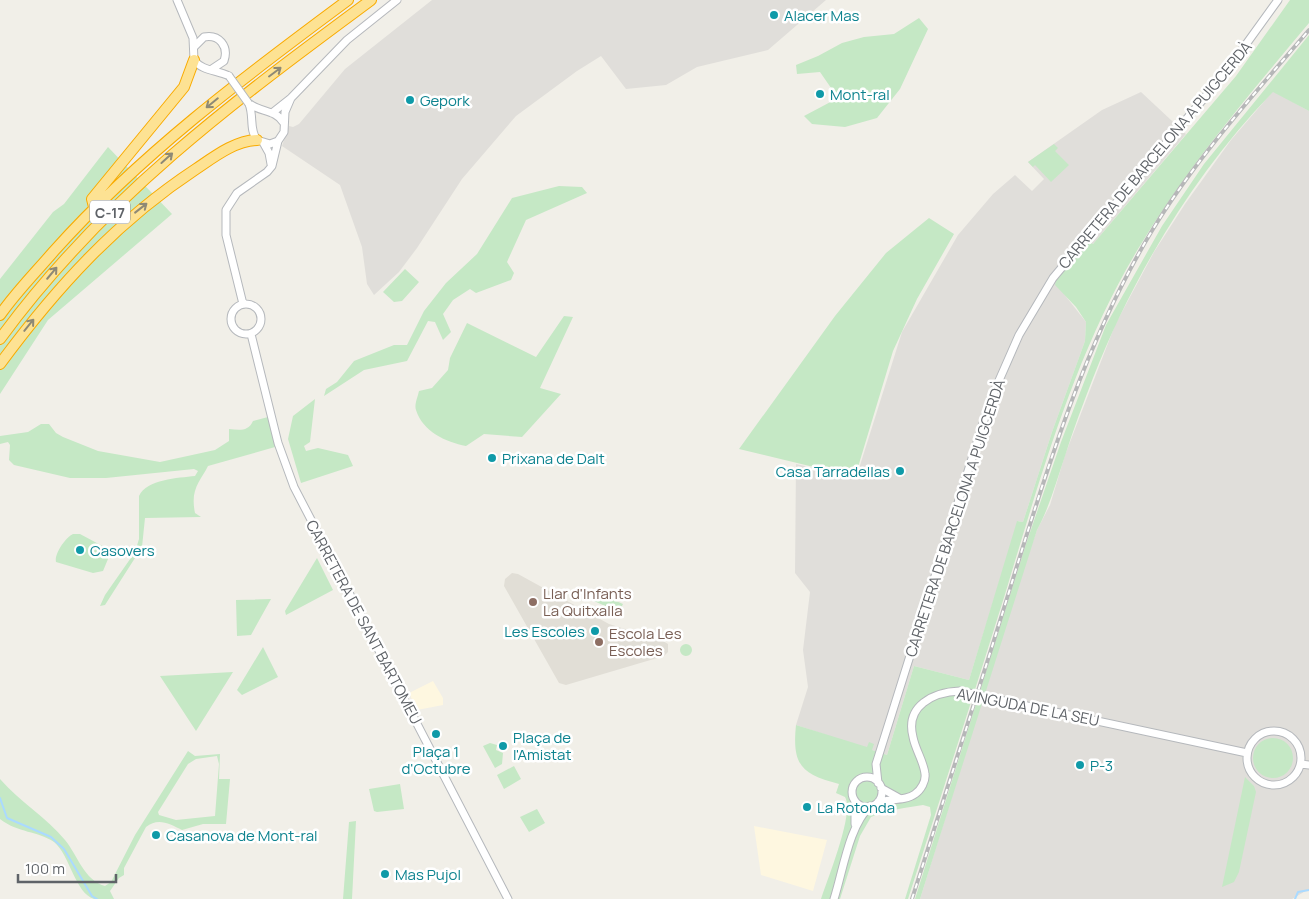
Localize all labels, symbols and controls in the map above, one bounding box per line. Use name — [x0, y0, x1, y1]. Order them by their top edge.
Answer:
place label: Alacer Mas — [784, 5, 860, 26]
marker: Alacer Mas — [768, 9, 780, 21]
street label: CARRETERA DE BARCELONA A PUIGCERDÀ — [1053, 36, 1257, 273]
one-way arrow — [268, 67, 282, 77]
place label: Mont-ral — [830, 84, 890, 105]
marker: Mont-ral — [814, 88, 826, 100]
place label: Gepork — [420, 90, 470, 111]
marker: Gepork — [404, 94, 416, 106]
one-way arrow — [206, 98, 219, 109]
one-way arrow — [160, 152, 173, 164]
road number: C-17 — [90, 200, 130, 223]
one-way arrow — [134, 203, 147, 214]
one-way arrow — [47, 267, 58, 280]
one-way arrow — [24, 319, 35, 332]
street label: CARRETERA DE BARCELONA A PUIGCERDÀ — [900, 376, 1010, 660]
place label: Prixana de Dalt — [502, 448, 605, 469]
marker: Prixana de Dalt — [486, 452, 498, 464]
place label: Casa Tarradellas — [776, 461, 890, 482]
marker: Casa Tarradellas — [894, 465, 906, 477]
street label: CARRETERA DE SANT BARTOMEU — [301, 516, 427, 728]
place label: Casovers — [90, 540, 155, 561]
marker: Casovers — [74, 544, 86, 556]
place label: Llar d'Infants La Quitxalla — [543, 583, 632, 621]
marker: Llar d'Infants La Quitxalla — [527, 596, 539, 608]
place label: Les Escoles — [504, 621, 585, 642]
place label: Escola Les Escoles — [609, 623, 682, 661]
marker: Les Escoles — [589, 625, 601, 637]
marker: Escola Les Escoles — [593, 636, 605, 648]
street label: AVINGUDA DE LA SEU — [955, 683, 1101, 731]
place label: Plaça de l'Amistat — [513, 727, 571, 765]
marker: Plaça 1 d'Octubre — [430, 728, 442, 740]
marker: Plaça de l'Amistat — [497, 740, 509, 752]
place label: Plaça 1 d'Octubre — [401, 741, 471, 779]
place label: P-3 — [1090, 755, 1113, 776]
marker: P-3 — [1074, 759, 1086, 771]
place label: La Rotonda — [817, 797, 895, 818]
marker: La Rotonda — [801, 801, 813, 813]
place label: Casanova de Mont-ral — [166, 825, 318, 846]
marker: Casanova de Mont-ral — [150, 829, 162, 841]
scale bar — [18, 852, 115, 884]
text: 100 m — [25, 858, 65, 879]
place label: Mas Pujol — [395, 864, 461, 885]
marker: Mas Pujol — [379, 868, 391, 880]

